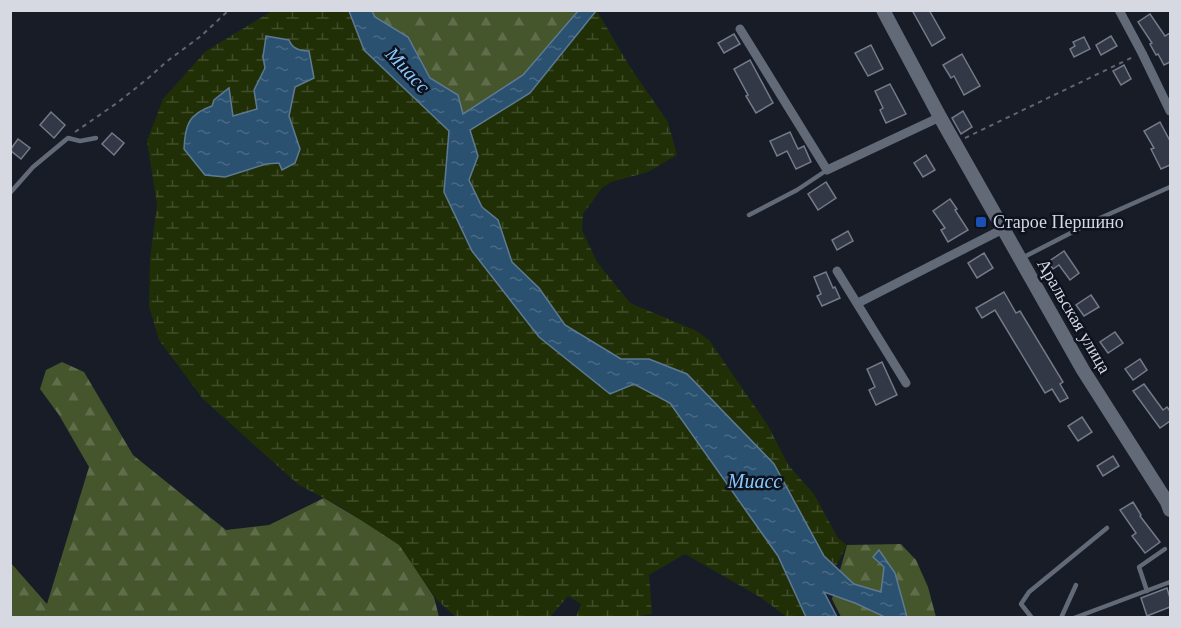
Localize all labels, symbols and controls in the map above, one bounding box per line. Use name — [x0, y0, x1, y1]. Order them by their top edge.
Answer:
water label: Миасс — [381, 42, 435, 97]
place label: Старое Першино — [993, 212, 1124, 232]
marker: Старое Першино — [974, 215, 988, 229]
street label: Аральская улица — [1033, 255, 1115, 377]
water label: Миасс — [727, 470, 782, 492]

